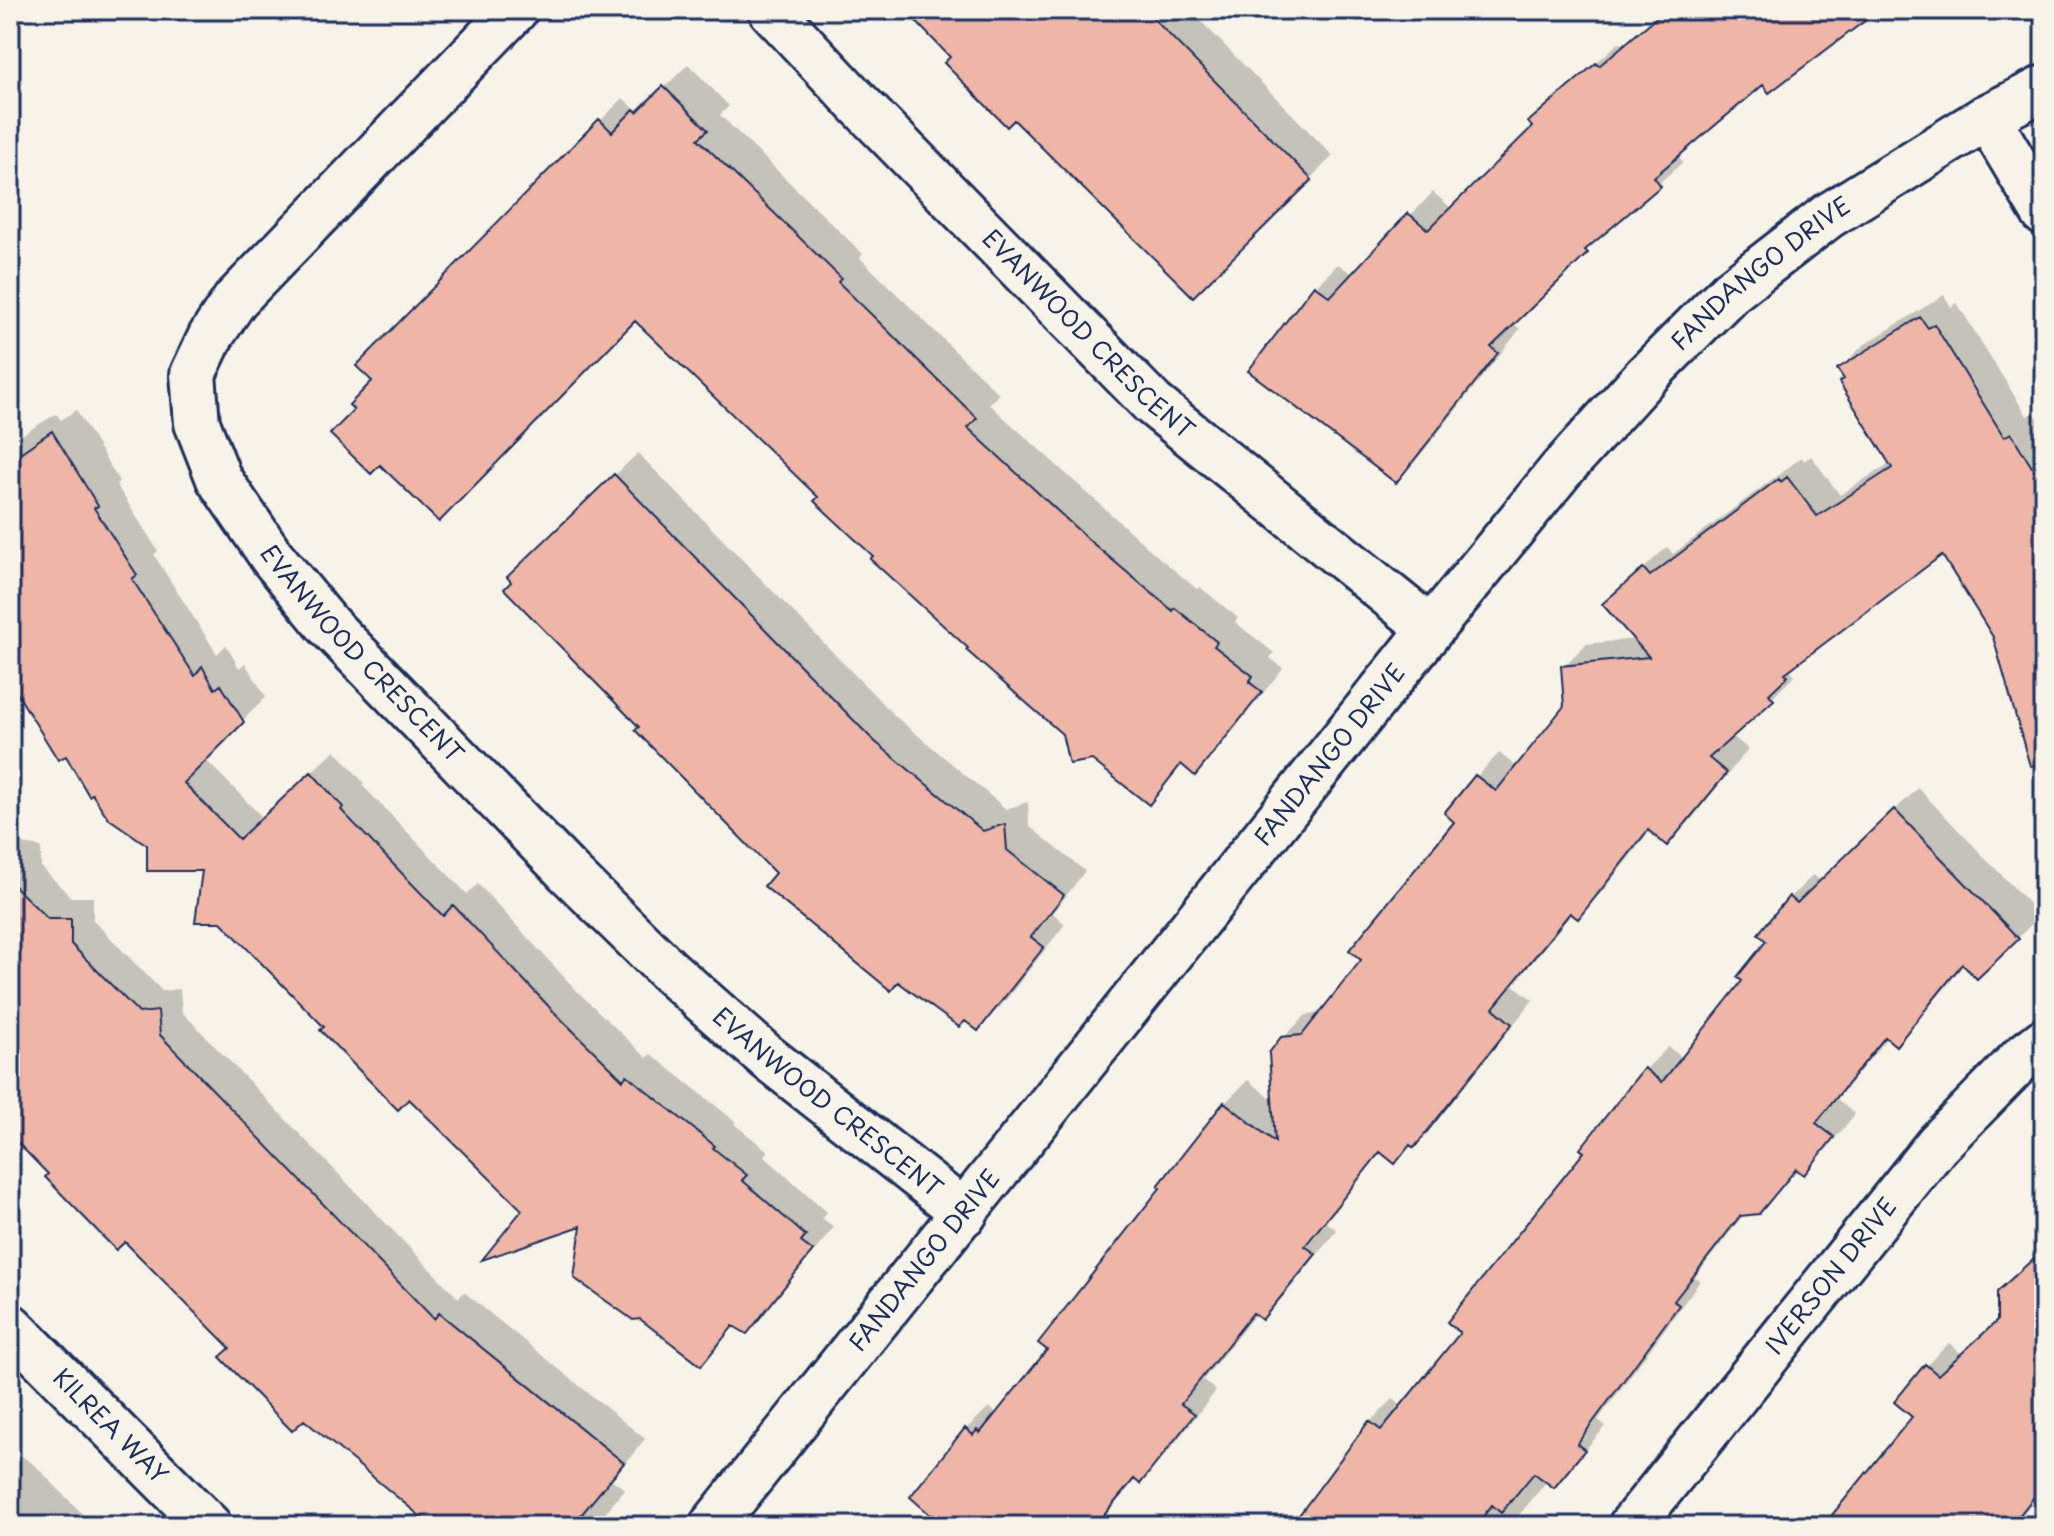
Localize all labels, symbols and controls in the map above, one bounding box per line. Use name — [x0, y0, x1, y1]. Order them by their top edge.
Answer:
street label: FANDANGO DRIVE — [1662, 186, 1857, 358]
street label: EVANWOOD CRESCENT — [975, 220, 1203, 447]
street label: EVANWOOD CRESCENT — [253, 537, 473, 771]
street label: FANDANGO DRIVE — [1244, 655, 1413, 853]
street label: EVANWOOD CRESCENT — [706, 998, 951, 1205]
street label: FANDANGO DRIVE — [839, 1161, 1007, 1358]
street label: IVERSON DRIVE — [1756, 1189, 1904, 1362]
street label: KILREA WAY — [46, 1359, 177, 1491]

